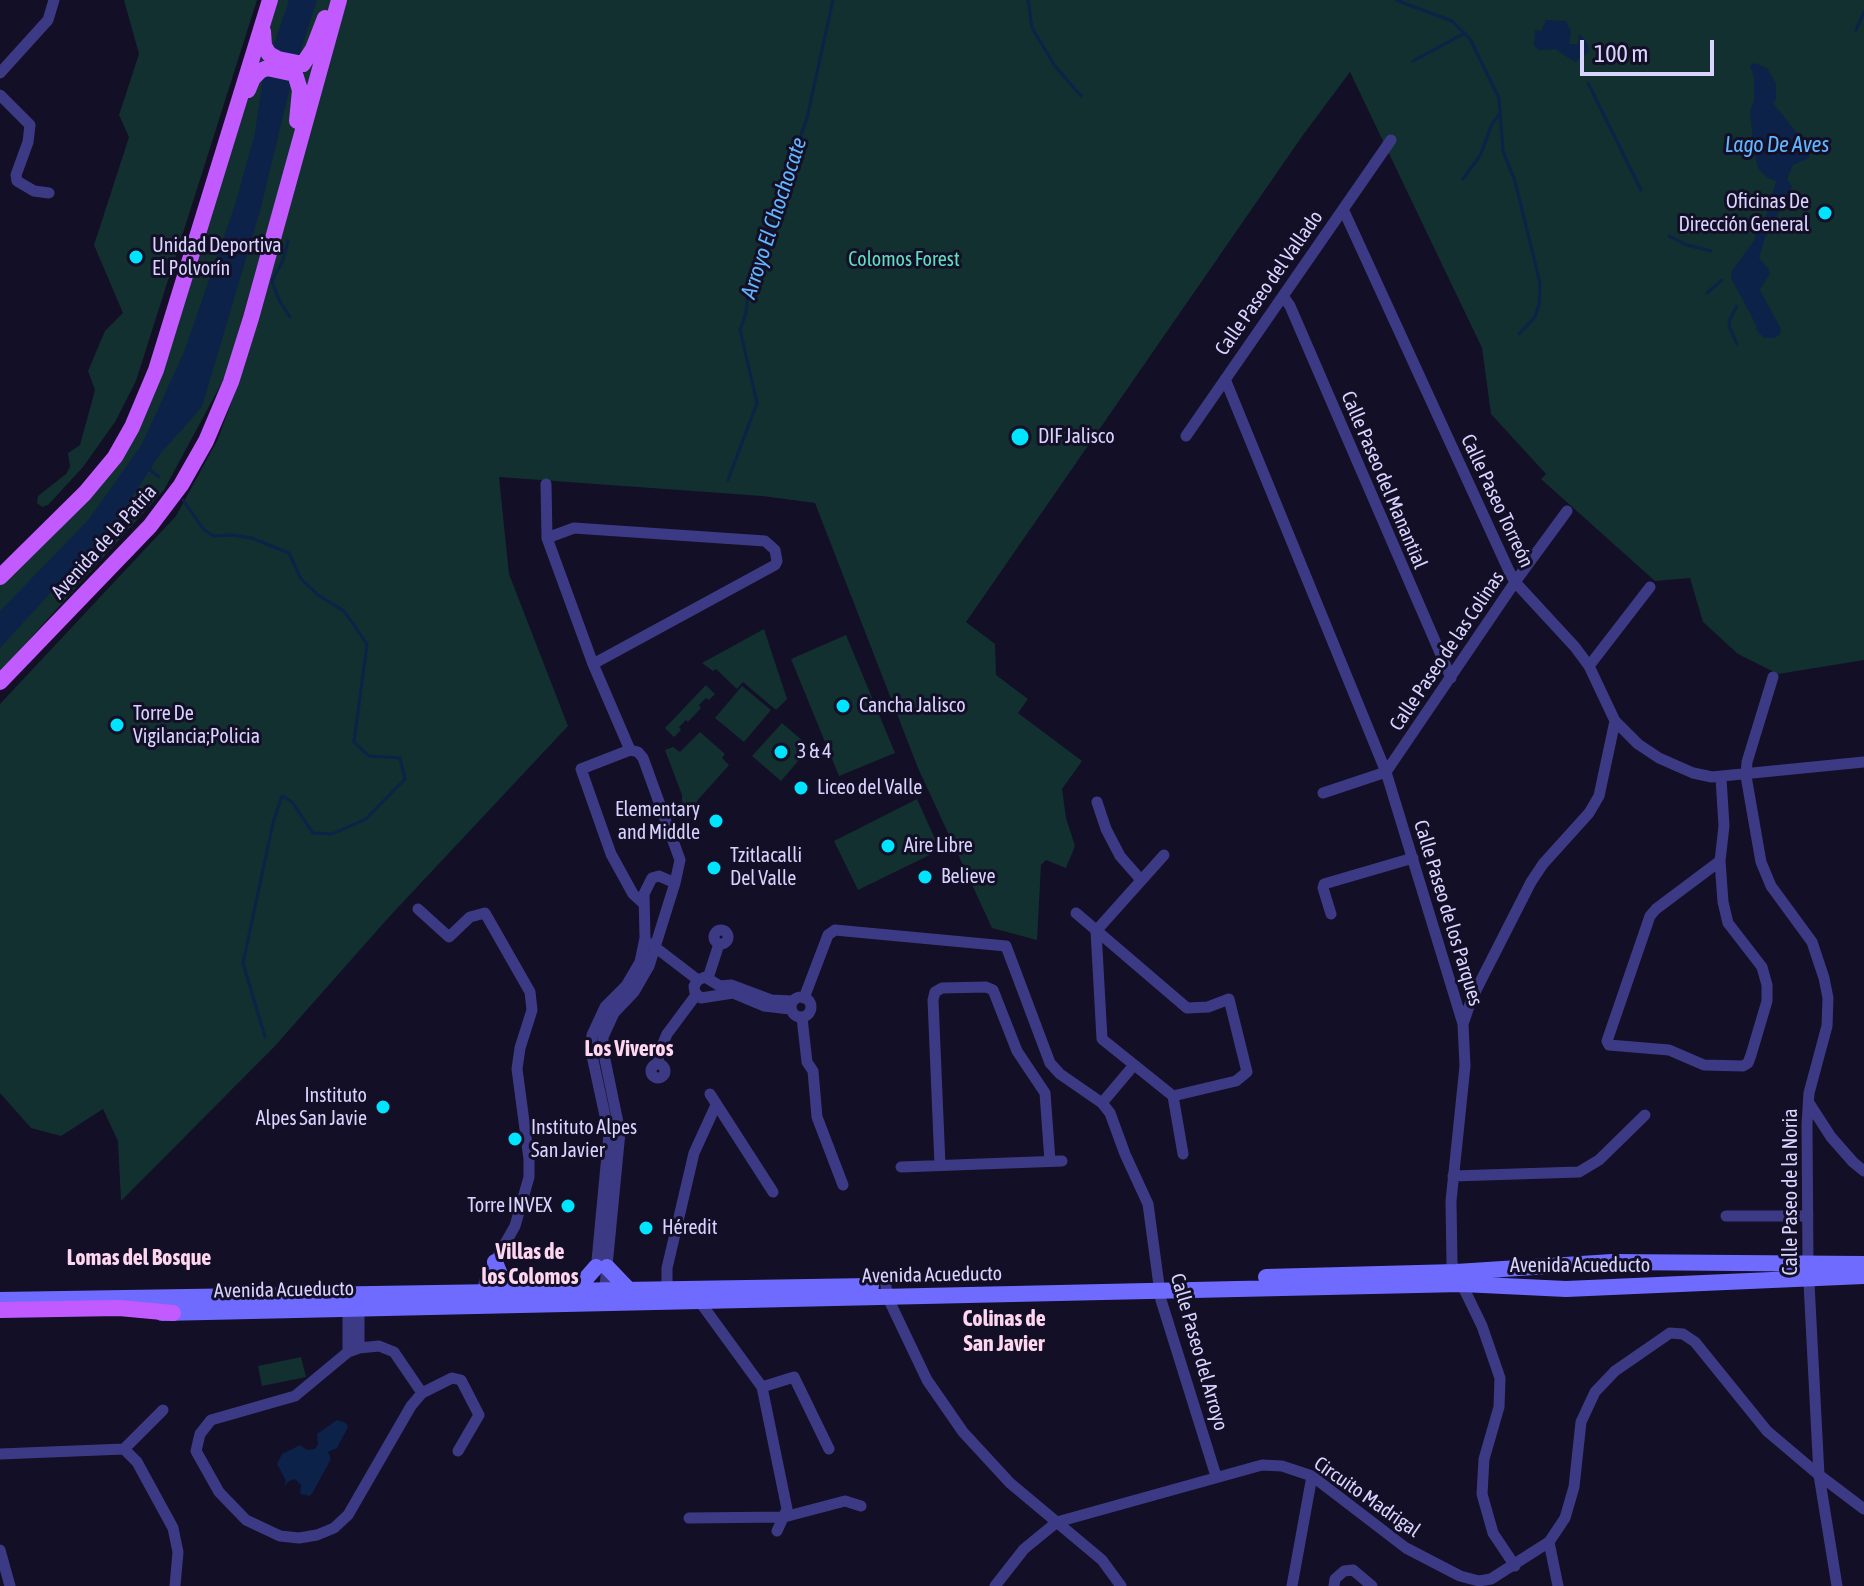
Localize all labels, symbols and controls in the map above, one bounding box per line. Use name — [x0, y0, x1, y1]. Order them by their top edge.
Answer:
scale bar — [1584, 24, 1718, 74]
text: 100 m — [1594, 40, 1648, 67]
water label: Lago De Aves — [1725, 132, 1829, 158]
water label: Arroyo El Chochocate — [735, 134, 813, 302]
place label: Oficinas De Dirección General — [1679, 190, 1809, 237]
marker: Oficinas De Dirección General — [1816, 204, 1834, 222]
street label: Calle Paseo del Vallado — [1210, 206, 1328, 360]
place label: Unidad Deportiva El Polvorín — [152, 234, 282, 281]
marker: Unidad Deportiva El Polvorín — [127, 248, 145, 266]
park label: Colomos Forest — [848, 248, 960, 272]
street label: Calle Paseo del Manantial — [1336, 388, 1432, 572]
place label: DIF Jalisco — [1038, 425, 1115, 449]
marker: DIF Jalisco — [1009, 426, 1031, 448]
street label: Calle Paseo Torreón — [1456, 431, 1538, 571]
street label: Avenida de la Patria — [46, 480, 162, 604]
street label: Calle Paseo de las Colinas — [1385, 567, 1509, 735]
place label: Cancha Jalisco — [859, 694, 966, 718]
marker: Cancha Jalisco — [834, 697, 852, 715]
place label: Torre De Vigilancia;Policia — [133, 702, 260, 749]
marker: Torre De Vigilancia;Policia — [108, 716, 126, 734]
place label: 3 & 4 — [797, 740, 832, 764]
marker: 3 & 4 — [772, 743, 790, 761]
place label: Liceo del Valle — [817, 776, 922, 800]
marker: Liceo del Valle — [792, 779, 810, 797]
place label: Elementary and Middle — [615, 798, 700, 845]
marker: Elementary and Middle — [707, 812, 725, 830]
street label: Calle Paseo de los Parques — [1408, 817, 1488, 1009]
place label: Aire Libre — [904, 834, 973, 858]
marker: Aire Libre — [879, 837, 897, 855]
place label: Tzitlacalli Del Valle — [730, 844, 802, 891]
marker: Tzitlacalli Del Valle — [705, 859, 723, 877]
place label: Believe — [941, 865, 995, 889]
marker: Believe — [916, 868, 934, 886]
district label: Los Viveros — [585, 1036, 673, 1062]
place label: Instituto Alpes San Javie — [256, 1084, 367, 1131]
marker: Instituto Alpes San Javie — [374, 1098, 392, 1116]
street label: Calle Paseo de la Noria — [1779, 1108, 1803, 1276]
place label: Instituto Alpes San Javier — [531, 1116, 637, 1163]
marker: Instituto Alpes San Javier — [506, 1130, 524, 1148]
place label: Torre INVEX — [467, 1194, 552, 1218]
marker: Torre INVEX — [559, 1197, 577, 1215]
place label: Héredit — [662, 1216, 717, 1240]
marker: Héredit — [637, 1219, 655, 1237]
district label: Villas de los Colomos — [482, 1239, 578, 1290]
district label: Lomas del Bosque — [67, 1245, 211, 1271]
street label: Avenida Acueducto — [1510, 1254, 1650, 1278]
street label: Avenida Acueducto — [862, 1262, 1002, 1288]
street label: Calle Paseo del Arroyo — [1165, 1271, 1233, 1433]
street label: Avenida Acueducto — [214, 1277, 354, 1303]
district label: Colinas de San Javier — [962, 1306, 1046, 1358]
street label: Circuito Madrigal — [1309, 1452, 1425, 1542]

